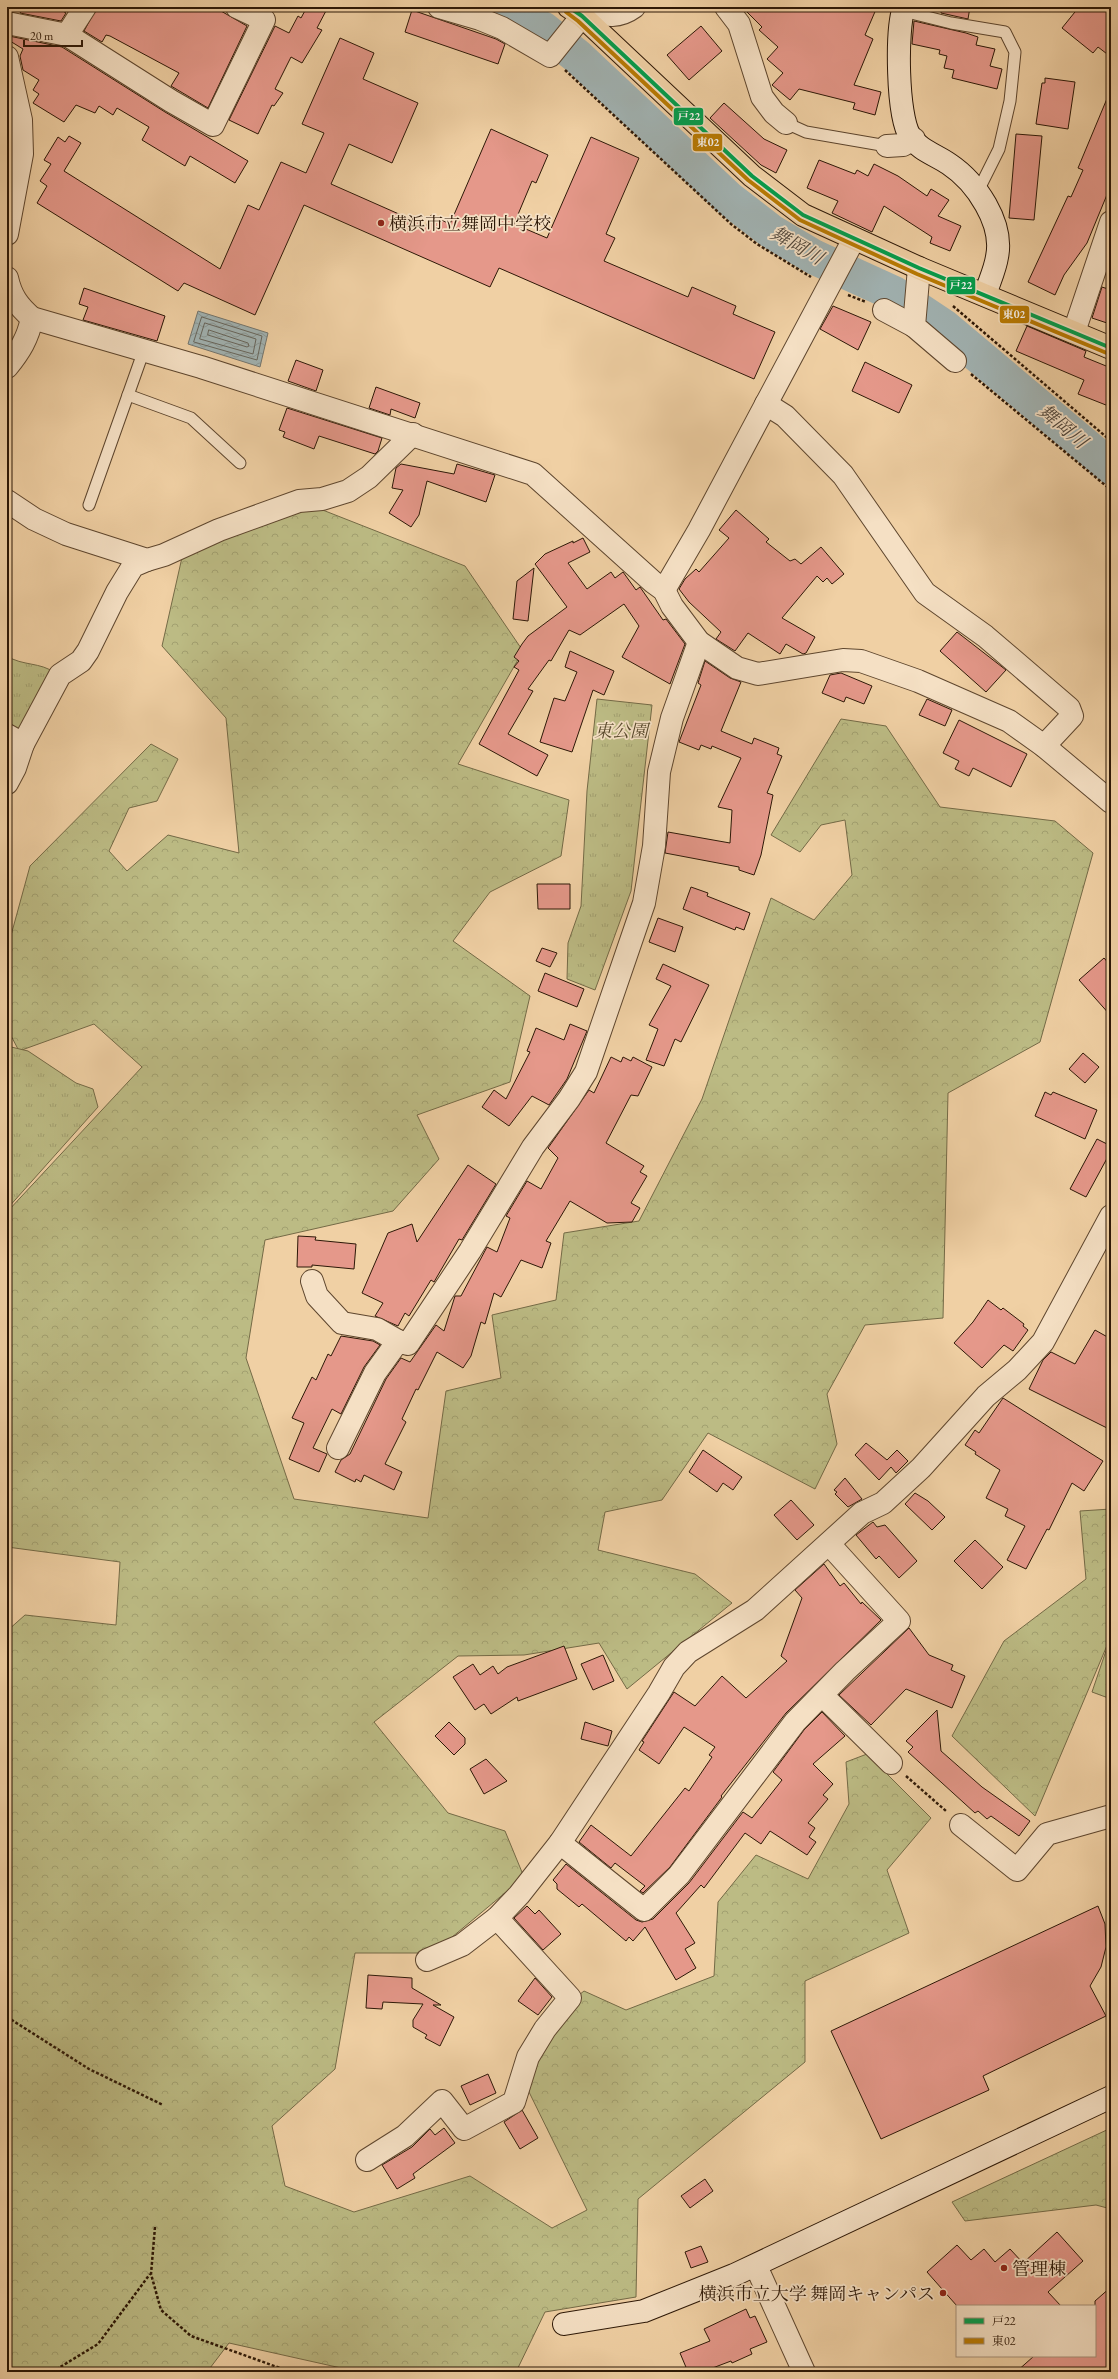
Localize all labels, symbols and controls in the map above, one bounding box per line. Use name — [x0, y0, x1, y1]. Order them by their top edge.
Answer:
scale bar — [24, 22, 82, 48]
text: 20 m — [30, 28, 54, 44]
line badge: 戸22 — [673, 107, 704, 126]
text: 戸22 — [678, 109, 700, 123]
line badge: 東02 — [692, 133, 723, 152]
text: 東02 — [697, 135, 719, 149]
place label: 横浜市立舞岡中学校 — [389, 212, 551, 235]
marker: 横浜市立舞岡中学校 — [376, 218, 386, 228]
water label: 舞岡川 — [766, 220, 830, 271]
line badge: 戸22 — [946, 276, 976, 295]
text: 戸22 — [950, 278, 972, 292]
line badge: 東02 — [999, 305, 1030, 324]
text: 東02 — [1003, 307, 1025, 321]
water label: 舞岡川 — [1033, 398, 1094, 455]
park label: 東公園 — [594, 719, 651, 742]
place label: 管理棟 — [1012, 2257, 1066, 2280]
marker: 管理棟 — [999, 2263, 1009, 2273]
place label: 横浜市立大学 舞岡キャンパス — [699, 2282, 935, 2305]
marker: 横浜市立大学 舞岡キャンパス — [938, 2288, 948, 2298]
legend — [956, 2305, 1096, 2357]
text: 戸22 — [992, 2313, 1016, 2329]
text: 東02 — [992, 2333, 1016, 2349]

